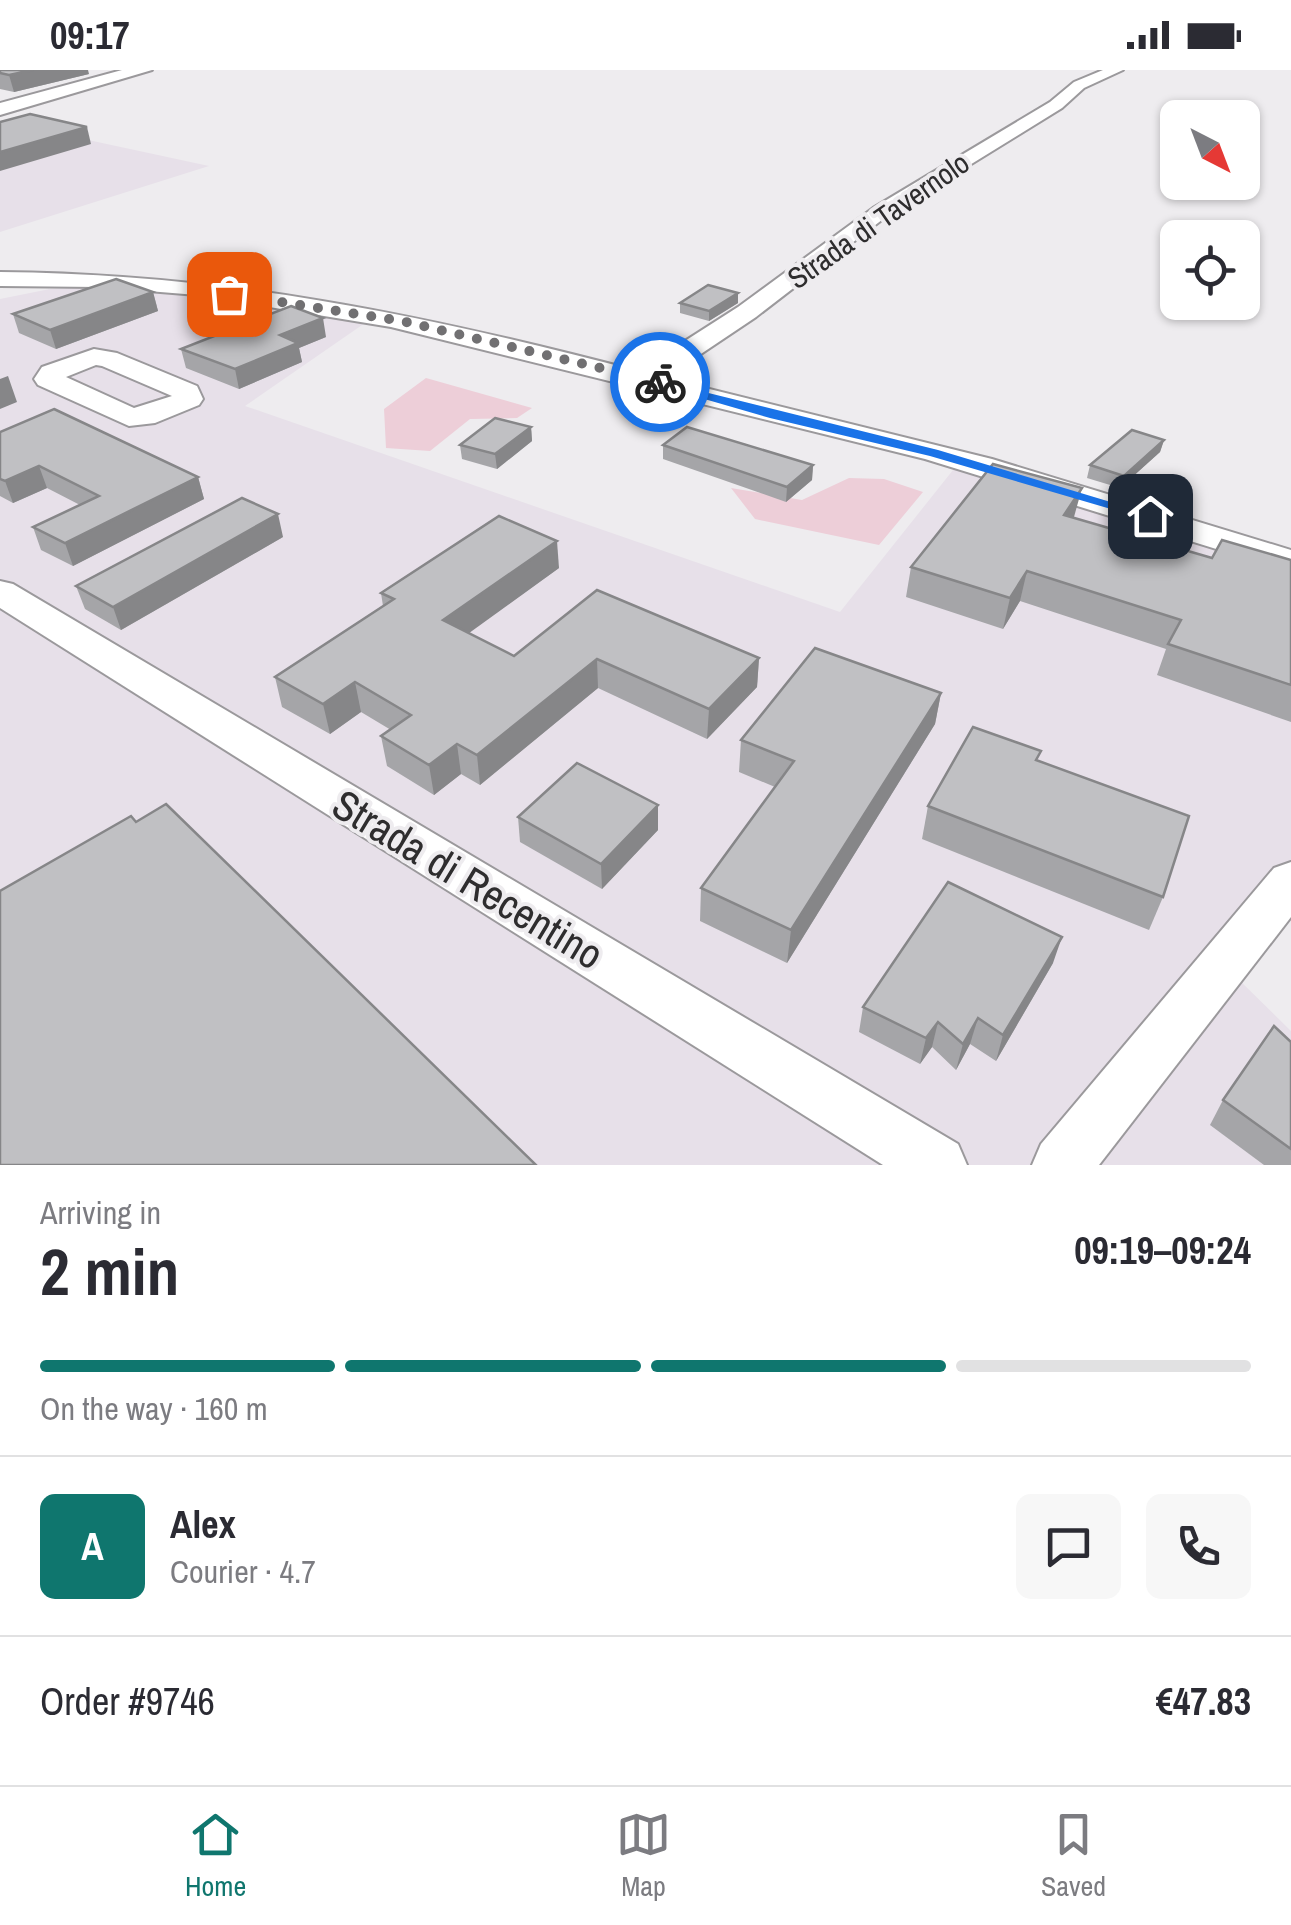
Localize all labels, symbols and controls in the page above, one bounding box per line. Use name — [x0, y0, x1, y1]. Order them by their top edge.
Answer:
text: 09:17 — [50, 10, 130, 61]
north arrow — [1160, 100, 1260, 200]
map controls — [1160, 100, 1260, 320]
street label: Strada di Tavernolo — [779, 142, 977, 298]
button: locate — [1160, 220, 1260, 320]
pin — [187, 252, 272, 337]
icon: bag — [202, 267, 257, 322]
courier — [610, 332, 710, 432]
icon: bike — [633, 355, 688, 410]
pin — [1108, 474, 1193, 559]
icon: home — [1123, 489, 1178, 544]
street label: Strada di Recentino — [322, 776, 614, 982]
text: Arriving in — [40, 1191, 161, 1234]
text: 09:19–09:24 — [1074, 1225, 1251, 1276]
text: 2 min — [40, 1228, 179, 1315]
text: On the way · 160 m — [40, 1387, 268, 1430]
button: chat — [1016, 1494, 1121, 1599]
button: phone — [1146, 1494, 1251, 1599]
text: Alex — [170, 1499, 236, 1550]
text: A — [81, 1521, 104, 1572]
text: Courier · 4.7 — [170, 1550, 316, 1593]
text: Order #9746 — [40, 1676, 215, 1727]
text: €47.83 — [1156, 1676, 1251, 1727]
tab: Home — [185, 1807, 246, 1905]
tab: Map — [616, 1807, 671, 1905]
tab: Saved — [1041, 1807, 1106, 1905]

